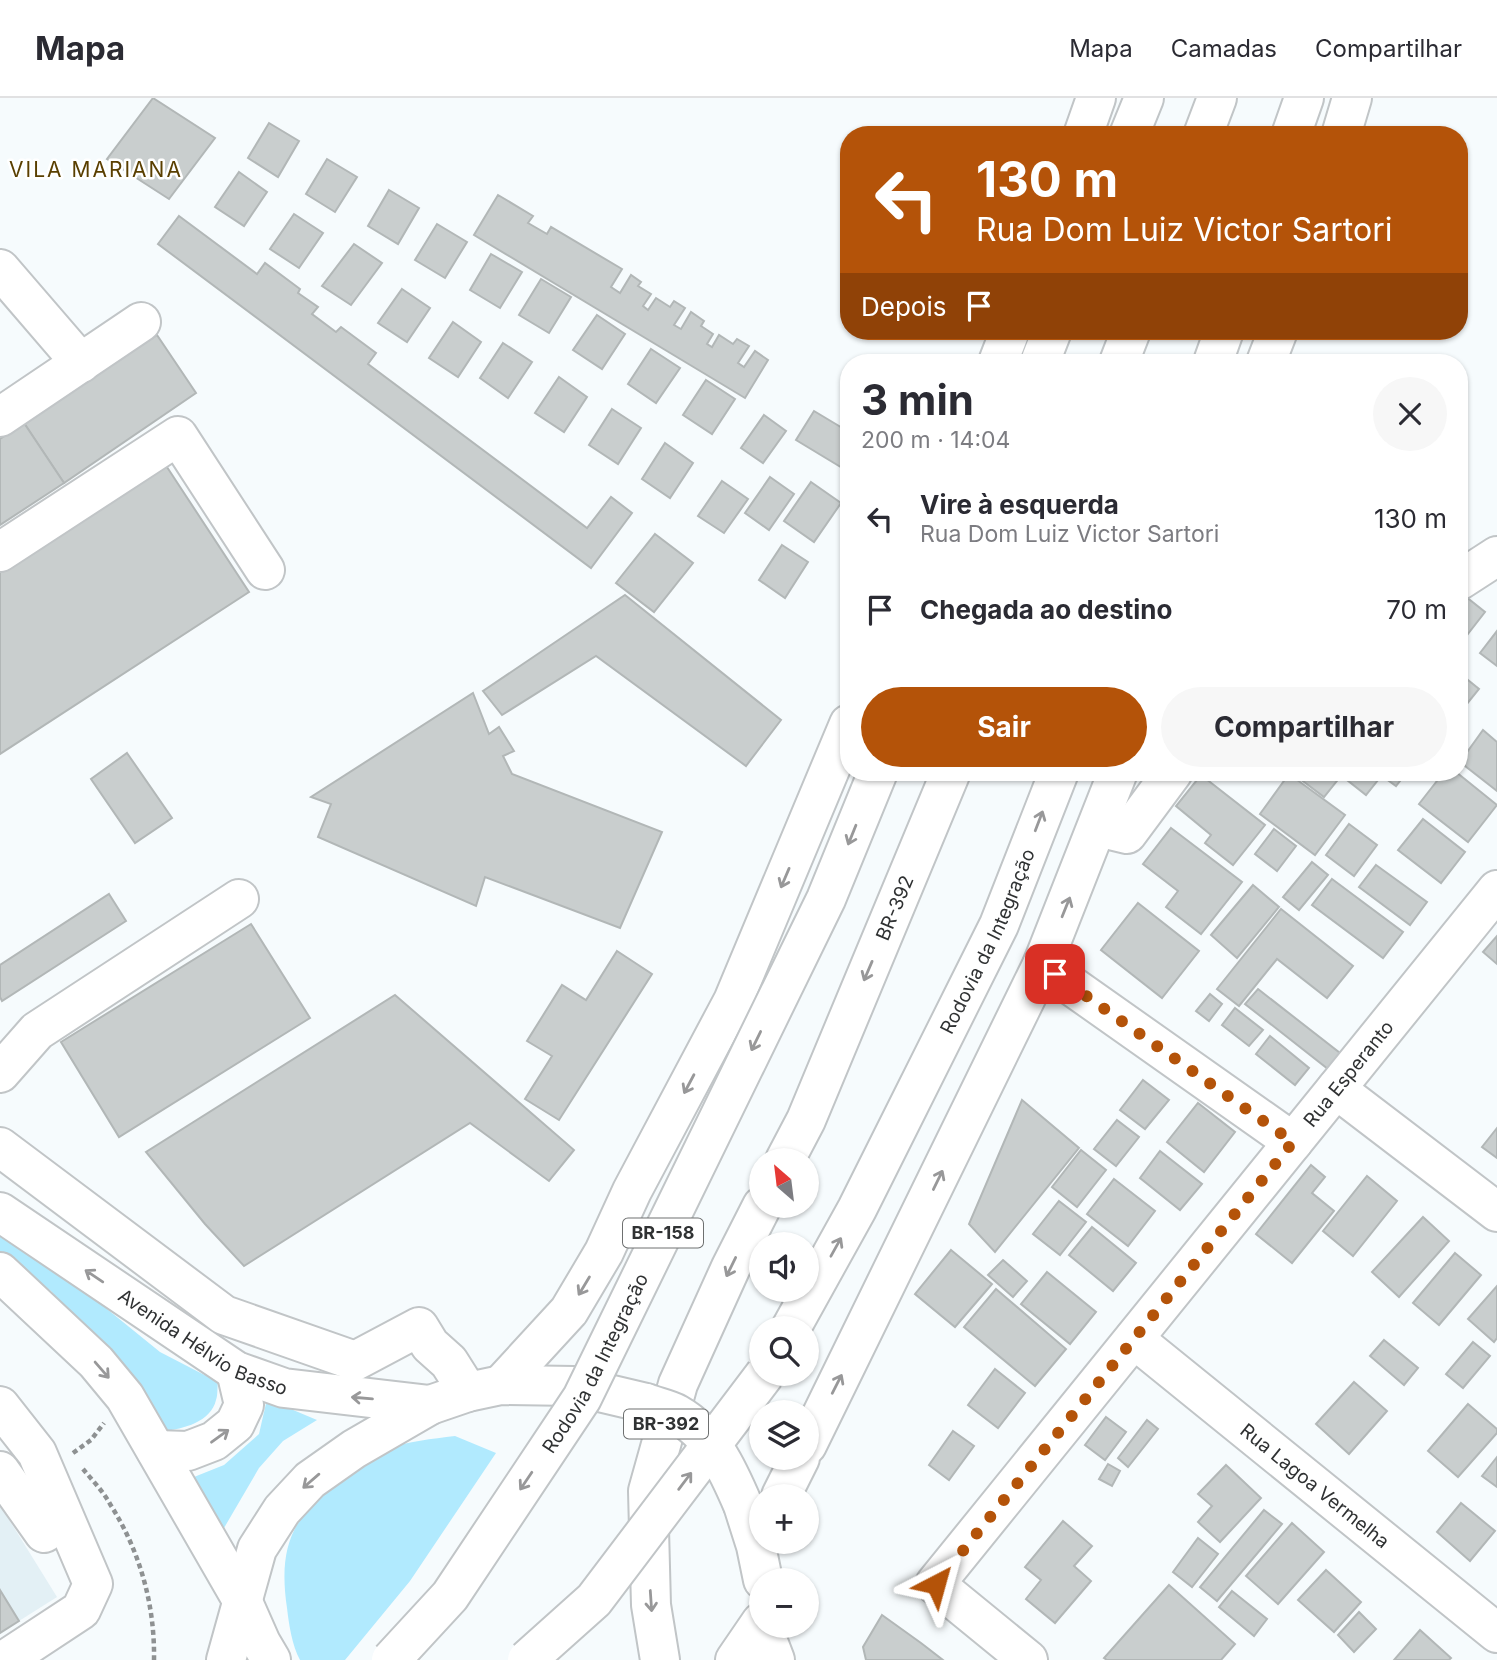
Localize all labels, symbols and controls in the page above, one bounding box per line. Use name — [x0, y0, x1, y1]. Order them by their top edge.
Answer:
text: Mapa — [35, 28, 125, 68]
text: Mapa — [1069, 34, 1133, 63]
text: Camadas — [1171, 34, 1277, 63]
text: Compartilhar — [1315, 34, 1462, 63]
text: 130 m — [976, 150, 1118, 209]
icon: left — [861, 154, 952, 245]
district label: VILA MARIANA — [9, 157, 183, 182]
text: Rua Dom Luiz Victor Sartori — [976, 210, 1392, 249]
icon: arrive — [960, 287, 998, 325]
text: Depois — [861, 291, 946, 322]
text: 3 min — [861, 374, 974, 425]
button: close — [1373, 377, 1447, 451]
text: 200 m · 14:04 — [861, 426, 1010, 454]
text: Vire à esquerda — [920, 489, 1119, 520]
icon: left — [861, 500, 899, 538]
text: 130 m — [1374, 503, 1447, 534]
text: Rua Dom Luiz Victor Sartori — [920, 520, 1219, 548]
icon: arrive — [861, 591, 899, 629]
text: Chegada ao destino — [920, 594, 1172, 625]
text: 70 m — [1386, 594, 1447, 625]
button: Sair — [861, 687, 1147, 767]
button: Compartilhar — [1161, 687, 1447, 767]
one-way arrow — [1034, 811, 1047, 833]
one-way arrow — [845, 824, 858, 845]
street label: Rodovia da Integração — [935, 846, 1040, 1038]
one-way arrow — [777, 866, 790, 888]
street label: BR-392 — [871, 872, 919, 944]
one-way arrow — [1060, 897, 1073, 919]
pin — [1025, 944, 1085, 1004]
icon: arrive — [1036, 955, 1074, 993]
one-way arrow — [861, 959, 874, 981]
street label: Rua Esperanto — [1299, 1016, 1399, 1132]
one-way arrow — [749, 1030, 763, 1051]
one-way arrow — [682, 1073, 696, 1094]
north arrow — [749, 1148, 819, 1218]
map controls — [749, 1148, 819, 1638]
one-way arrow — [932, 1170, 946, 1191]
road number: BR-158 — [623, 1218, 703, 1248]
button: sound — [749, 1232, 819, 1302]
one-way arrow — [829, 1238, 843, 1258]
one-way arrow — [724, 1256, 737, 1277]
one-way arrow — [85, 1269, 104, 1283]
street label: Rodovia da Integração — [538, 1270, 653, 1458]
one-way arrow — [577, 1275, 591, 1295]
street label: Avenida Hélvio Basso — [114, 1284, 291, 1400]
button: search — [749, 1316, 819, 1386]
one-way arrow — [94, 1361, 110, 1379]
one-way arrow — [831, 1374, 845, 1395]
one-way arrow — [352, 1391, 374, 1404]
button: layers — [749, 1400, 819, 1470]
road number: BR-392 — [624, 1409, 708, 1438]
street label: Rua Lagoa Vermelha — [1236, 1419, 1394, 1553]
one-way arrow — [210, 1429, 229, 1443]
one-way arrow — [519, 1471, 534, 1490]
one-way arrow — [677, 1472, 692, 1491]
one-way arrow — [302, 1473, 320, 1489]
button: + — [749, 1484, 819, 1554]
position arrow — [899, 1547, 973, 1621]
button: − — [749, 1568, 819, 1638]
one-way arrow — [645, 1589, 658, 1612]

